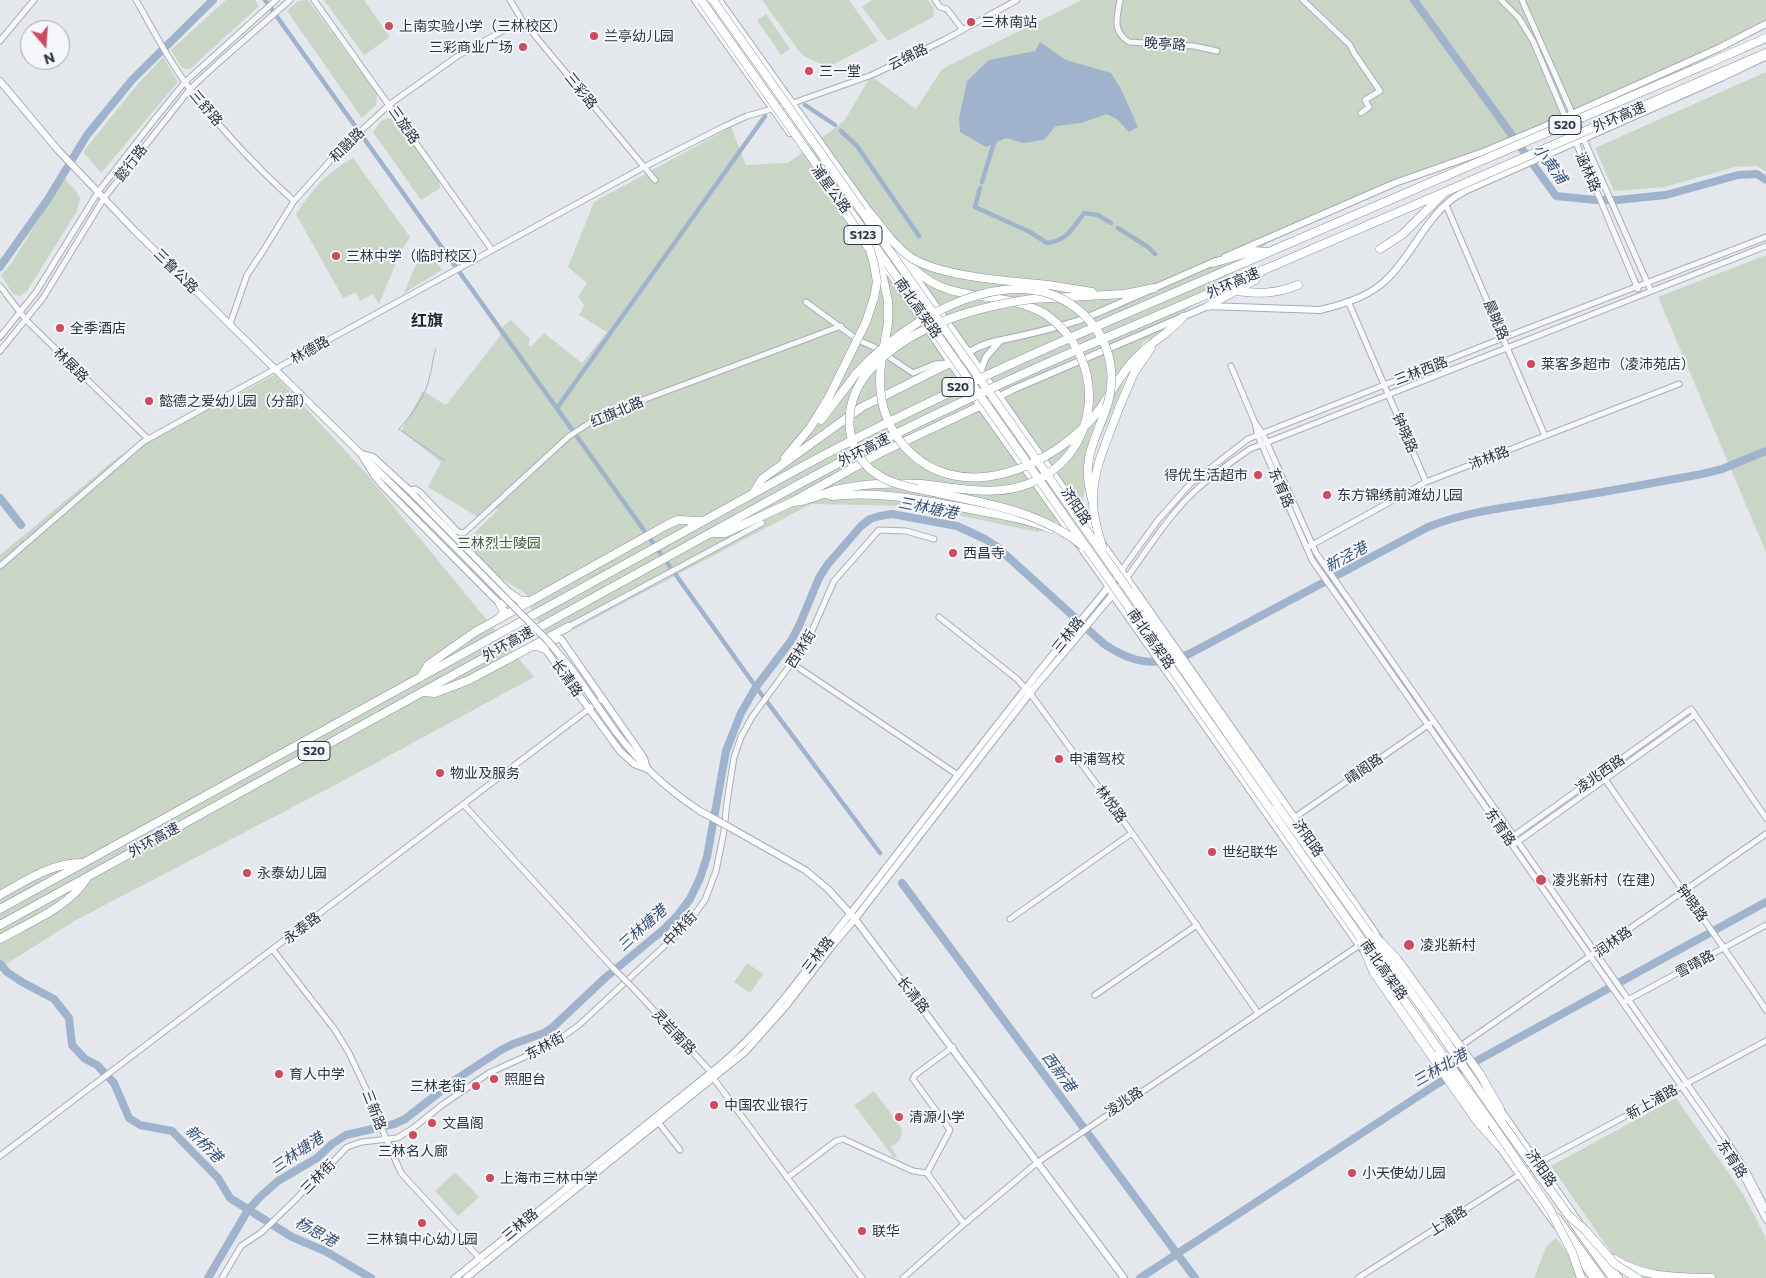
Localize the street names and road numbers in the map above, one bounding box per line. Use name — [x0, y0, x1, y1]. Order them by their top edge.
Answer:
street label: 晚亭路 — [1143, 34, 1187, 54]
street label: 云绵路 — [885, 40, 931, 74]
street label: 三彩路 — [561, 69, 601, 113]
street label: 三舒路 — [186, 87, 226, 129]
street label: 外环高速 — [1590, 98, 1648, 136]
street label: 三旋路 — [385, 103, 423, 147]
road number: S20 — [1549, 116, 1581, 134]
street label: 和融路 — [326, 124, 368, 166]
street label: 懿行路 — [111, 141, 151, 185]
street label: 涵林路 — [1572, 149, 1604, 195]
street label: 浦星公路 — [808, 161, 854, 217]
road number: S123 — [844, 226, 882, 244]
street label: 三鲁公路 — [150, 245, 202, 297]
street label: 外环高速 — [1204, 264, 1262, 302]
street label: 南北高架路 — [891, 275, 945, 341]
street label: 晨眺路 — [1480, 297, 1512, 343]
street label: 林德路 — [288, 332, 332, 368]
street label: 林展路 — [50, 344, 92, 386]
street label: 三林西路 — [1392, 353, 1450, 389]
road number: S20 — [942, 378, 974, 397]
street label: 红旗北路 — [588, 393, 646, 431]
street label: 钟晓路 — [1389, 410, 1421, 456]
street label: 外环高速 — [835, 430, 893, 470]
street label: 沛林路 — [1466, 443, 1512, 473]
street label: 东育路 — [1265, 465, 1297, 511]
street label: 济阳路 — [1057, 484, 1095, 528]
street label: 南北高架路 — [1124, 606, 1178, 672]
street label: 三林路 — [1048, 613, 1088, 657]
street label: 外环高速 — [479, 623, 537, 665]
street label: 西林街 — [783, 627, 819, 671]
street label: 长清路 — [548, 656, 586, 700]
road number: S20 — [298, 741, 330, 760]
street label: 晴阁路 — [1342, 750, 1386, 788]
street label: 凌兆西路 — [1572, 751, 1628, 797]
street label: 林悦路 — [1092, 782, 1130, 826]
street label: 东育路 — [1481, 805, 1519, 849]
street label: 济阳路 — [1289, 816, 1327, 860]
street label: 外环高速 — [125, 819, 183, 861]
street label: 钟晓路 — [1673, 881, 1711, 925]
street label: 中林街 — [660, 908, 700, 950]
street label: 永泰路 — [280, 909, 324, 947]
street label: 润林路 — [1591, 923, 1635, 961]
street label: 三林路 — [798, 933, 838, 977]
street label: 南北高架路 — [1357, 937, 1411, 1003]
street label: 雪晴路 — [1673, 947, 1717, 981]
street label: 长清路 — [893, 973, 933, 1017]
street label: 灵岩南路 — [649, 1006, 699, 1058]
street label: 东林街 — [523, 1029, 567, 1063]
street label: 新上浦路 — [1623, 1081, 1681, 1123]
street label: 凌兆路 — [1102, 1083, 1146, 1121]
street label: 三新路 — [359, 1087, 389, 1133]
street label: 东育路 — [1714, 1137, 1750, 1181]
street label: 济阳路 — [1522, 1146, 1560, 1190]
street label: 三林街 — [297, 1156, 339, 1198]
street label: 上浦路 — [1426, 1203, 1470, 1239]
street label: 三林路 — [499, 1205, 541, 1245]

